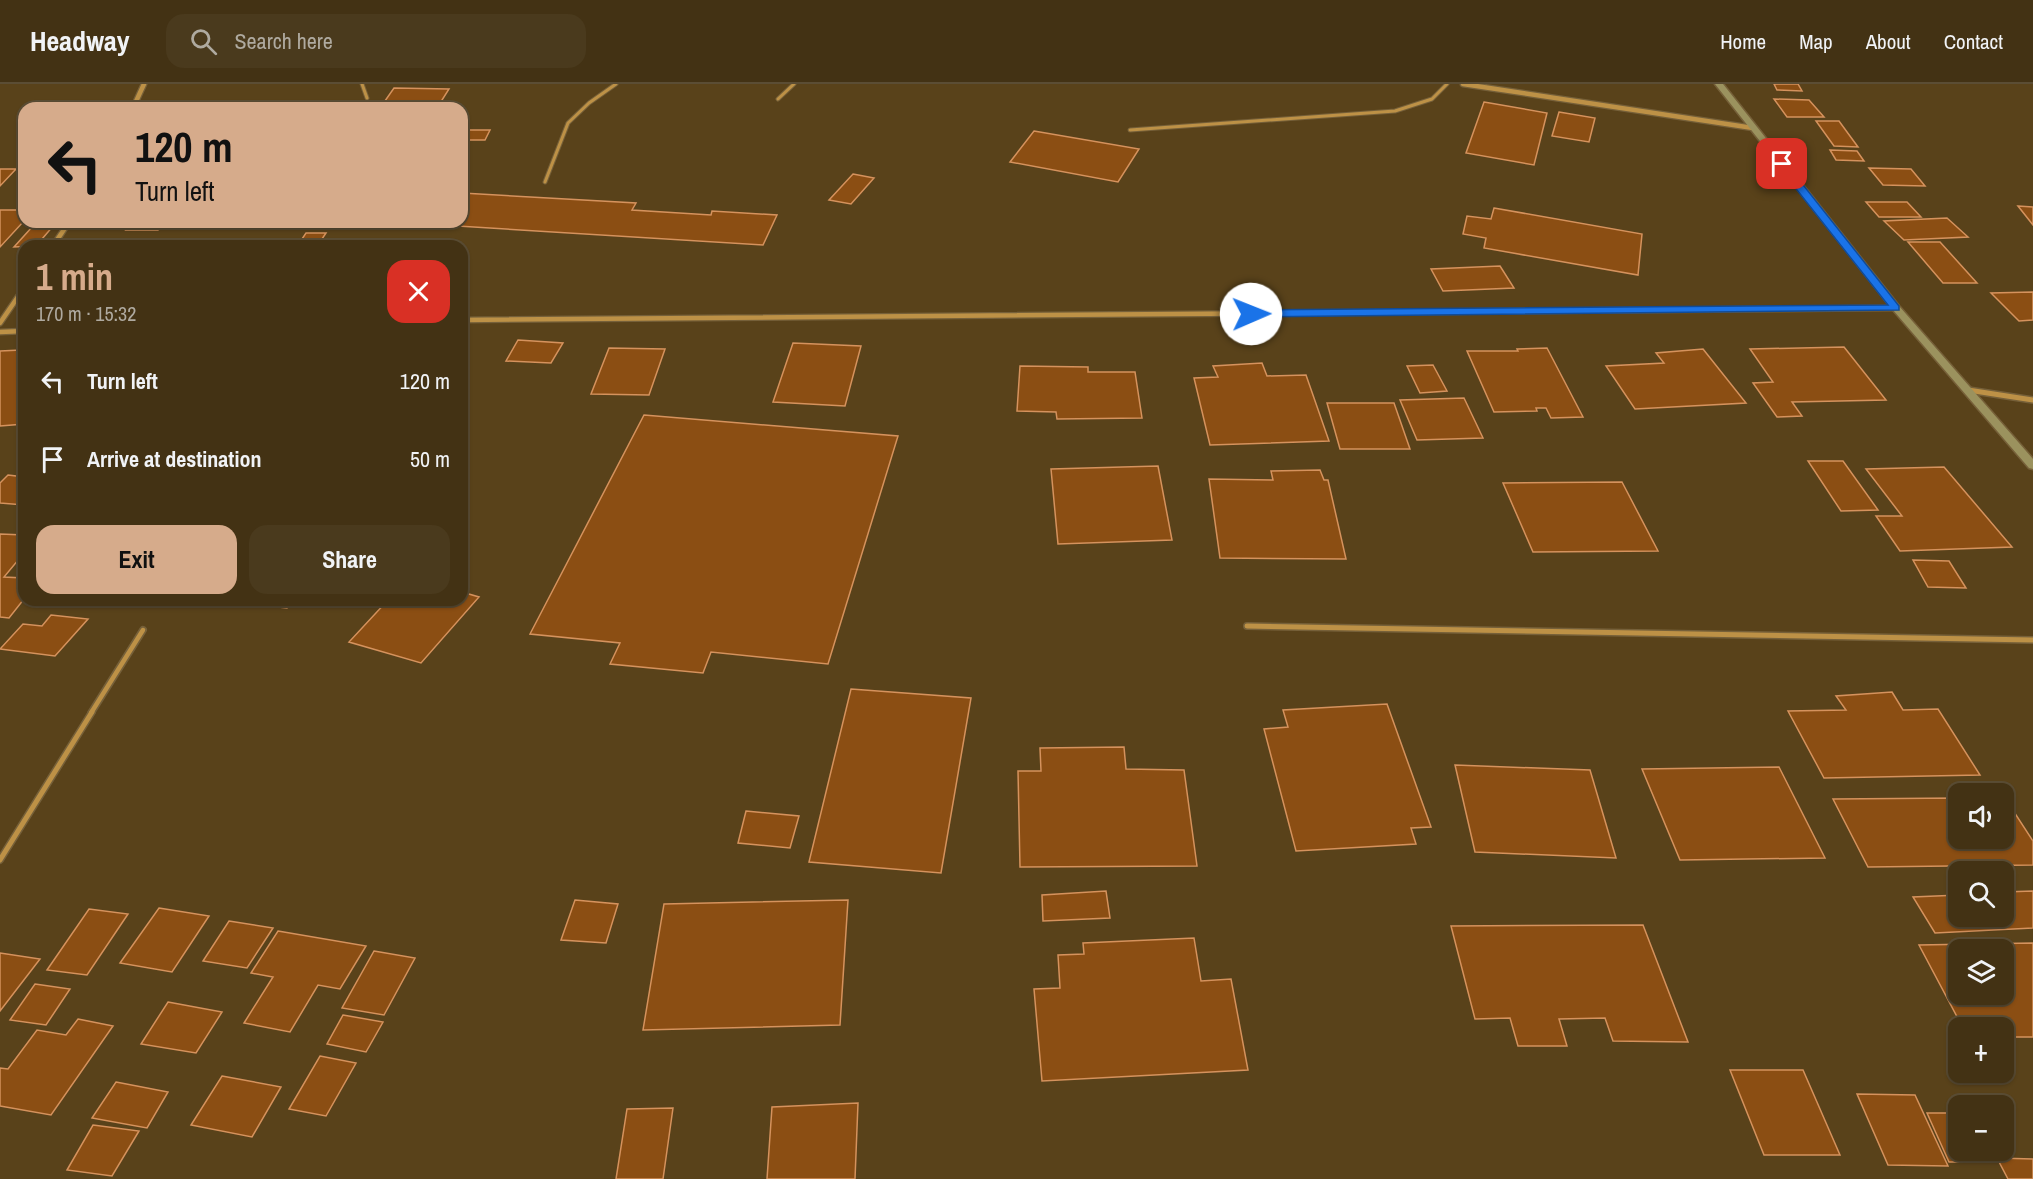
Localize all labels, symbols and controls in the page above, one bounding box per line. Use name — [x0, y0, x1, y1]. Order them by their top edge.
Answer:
search box — [166, 14, 586, 68]
text: Headway — [30, 22, 130, 60]
icon: search — [187, 25, 220, 58]
text: Search here — [235, 26, 333, 56]
text: Home — [1720, 27, 1766, 56]
text: Map — [1799, 27, 1833, 56]
text: About — [1866, 27, 1911, 56]
text: Contact — [1944, 27, 2003, 56]
text: 120 m — [135, 119, 233, 175]
icon: left — [36, 126, 114, 204]
pin — [1756, 138, 1807, 189]
icon: arrive — [1765, 147, 1798, 180]
text: Turn left — [135, 173, 214, 209]
text: 1 min — [36, 253, 113, 301]
button: close — [387, 260, 450, 323]
position arrow — [1219, 282, 1283, 346]
text: 170 m · 15:32 — [36, 300, 136, 327]
icon: left — [36, 365, 69, 398]
text: Turn left — [87, 366, 158, 396]
text: 120 m — [400, 366, 450, 396]
icon: arrive — [36, 443, 69, 476]
text: Arrive at destination — [87, 444, 261, 474]
text: 50 m — [410, 444, 450, 474]
button: Exit — [36, 525, 237, 594]
button: Share — [249, 525, 450, 594]
map controls — [1948, 783, 2014, 1161]
button: sound — [1948, 783, 2014, 849]
button: search — [1948, 861, 2014, 927]
button: layers — [1948, 939, 2014, 1005]
button: + — [1948, 1017, 2014, 1083]
button: − — [1948, 1095, 2014, 1161]

